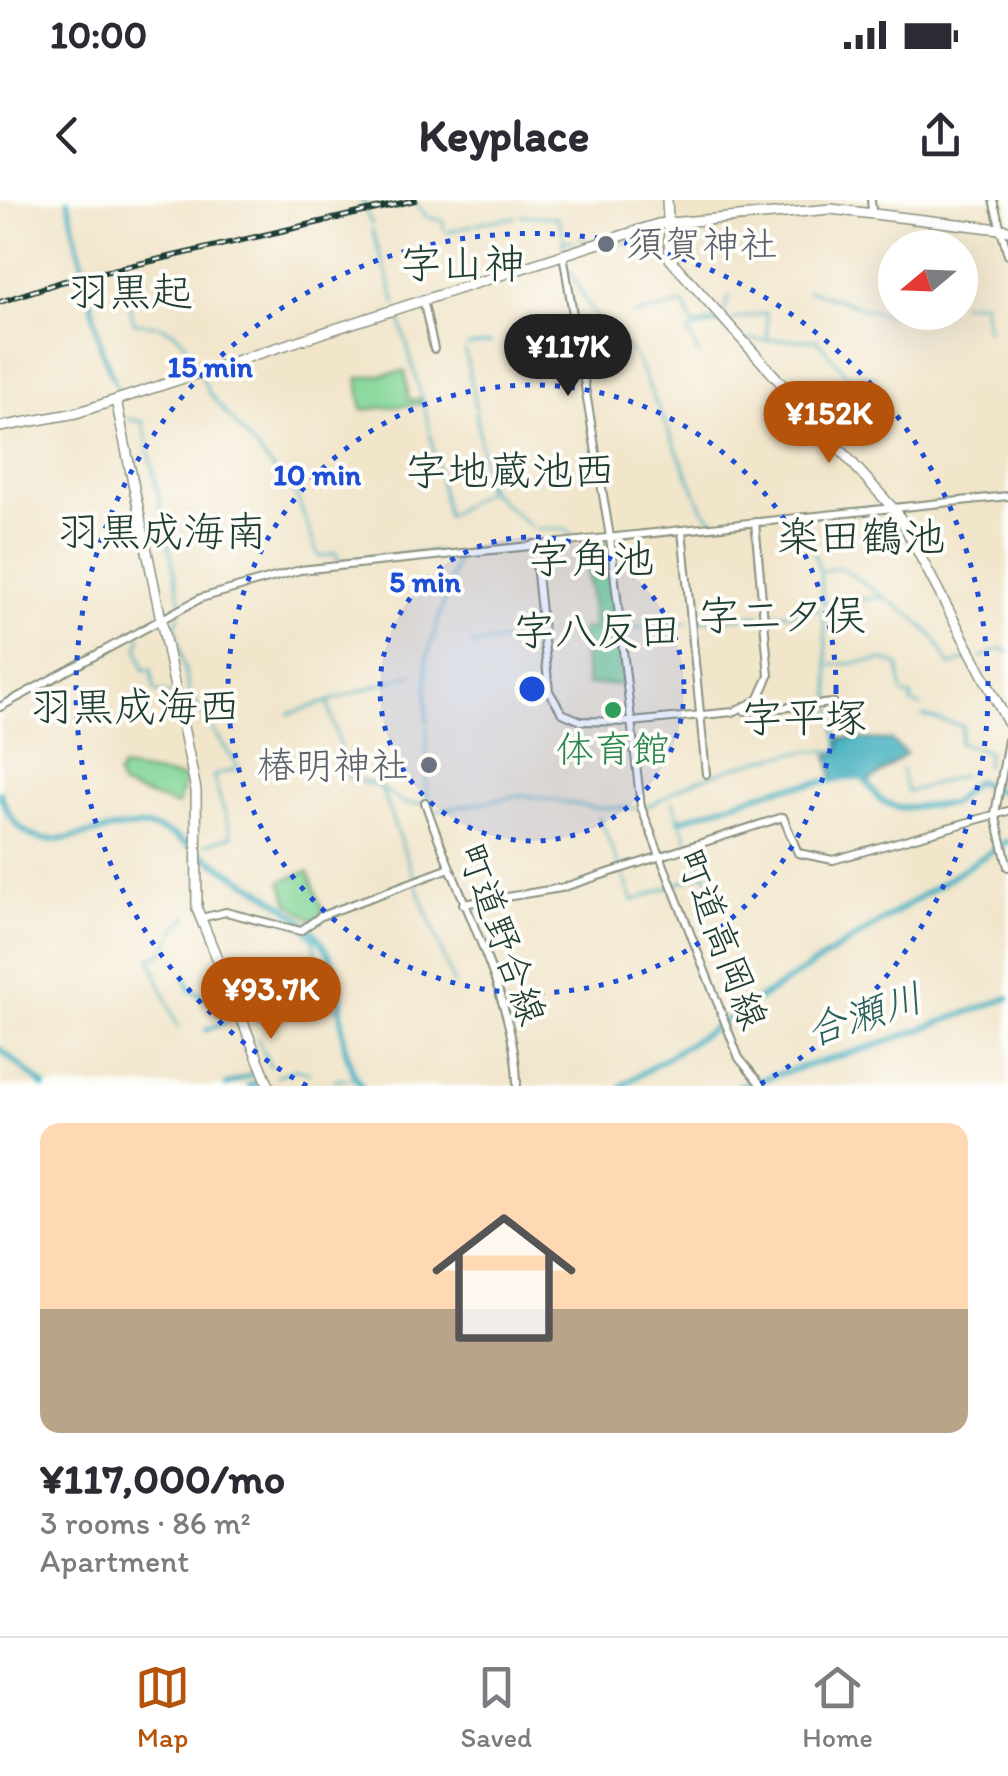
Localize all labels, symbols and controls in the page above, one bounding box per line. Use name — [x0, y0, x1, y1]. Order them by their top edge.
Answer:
text: 10:00 — [50, 12, 147, 58]
icon: back — [40, 108, 95, 163]
text: Keyplace — [419, 108, 589, 162]
icon: share — [913, 108, 968, 163]
place label: 須賀神社 — [626, 221, 778, 267]
north arrow — [878, 230, 978, 330]
map controls — [878, 230, 978, 330]
marker: 須賀神社 — [595, 233, 617, 255]
district label: 字山神 — [400, 238, 526, 289]
district label: 羽黒起 — [67, 266, 193, 317]
pin: ¥117K — [498, 314, 638, 399]
text: ¥117K — [526, 327, 610, 365]
text: 15 min — [167, 348, 254, 385]
pin: ¥152K — [759, 381, 899, 466]
text: ¥152K — [786, 394, 872, 432]
district label: 字地蔵池西 — [405, 445, 615, 496]
text: 10 min — [273, 456, 362, 493]
district label: 羽黒成海南 — [57, 506, 267, 557]
district label: 楽田鶴池 — [777, 511, 945, 562]
district label: 字角池 — [528, 533, 654, 584]
text: 5 min — [389, 563, 462, 600]
district label: 字二タ俣 — [698, 590, 866, 641]
district label: 字八反田 — [513, 605, 681, 656]
centre of rings — [514, 671, 550, 707]
district label: 羽黒成海西 — [30, 681, 240, 732]
district label: 字平塚 — [741, 692, 867, 743]
marker: 体育館 — [602, 699, 624, 721]
place label: 体育館 — [556, 726, 670, 772]
place label: 椿明神社 — [257, 742, 409, 788]
marker: 椿明神社 — [418, 754, 440, 776]
street label: 町道野合線 — [448, 837, 556, 1031]
street label: 町道高岡線 — [666, 842, 778, 1036]
pin: ¥93.7K — [190, 957, 352, 1042]
text: ¥93.7K — [223, 970, 319, 1008]
water label: 合瀬川 — [800, 973, 928, 1055]
icon: home — [414, 1188, 594, 1368]
text: ¥117,000/mo — [40, 1453, 285, 1504]
text: 3 rooms · 86 m² — [40, 1504, 251, 1542]
text: Apartment — [40, 1542, 189, 1580]
tab: Map — [135, 1660, 190, 1754]
tab: Saved — [460, 1660, 532, 1754]
tab: Home — [802, 1660, 873, 1754]

